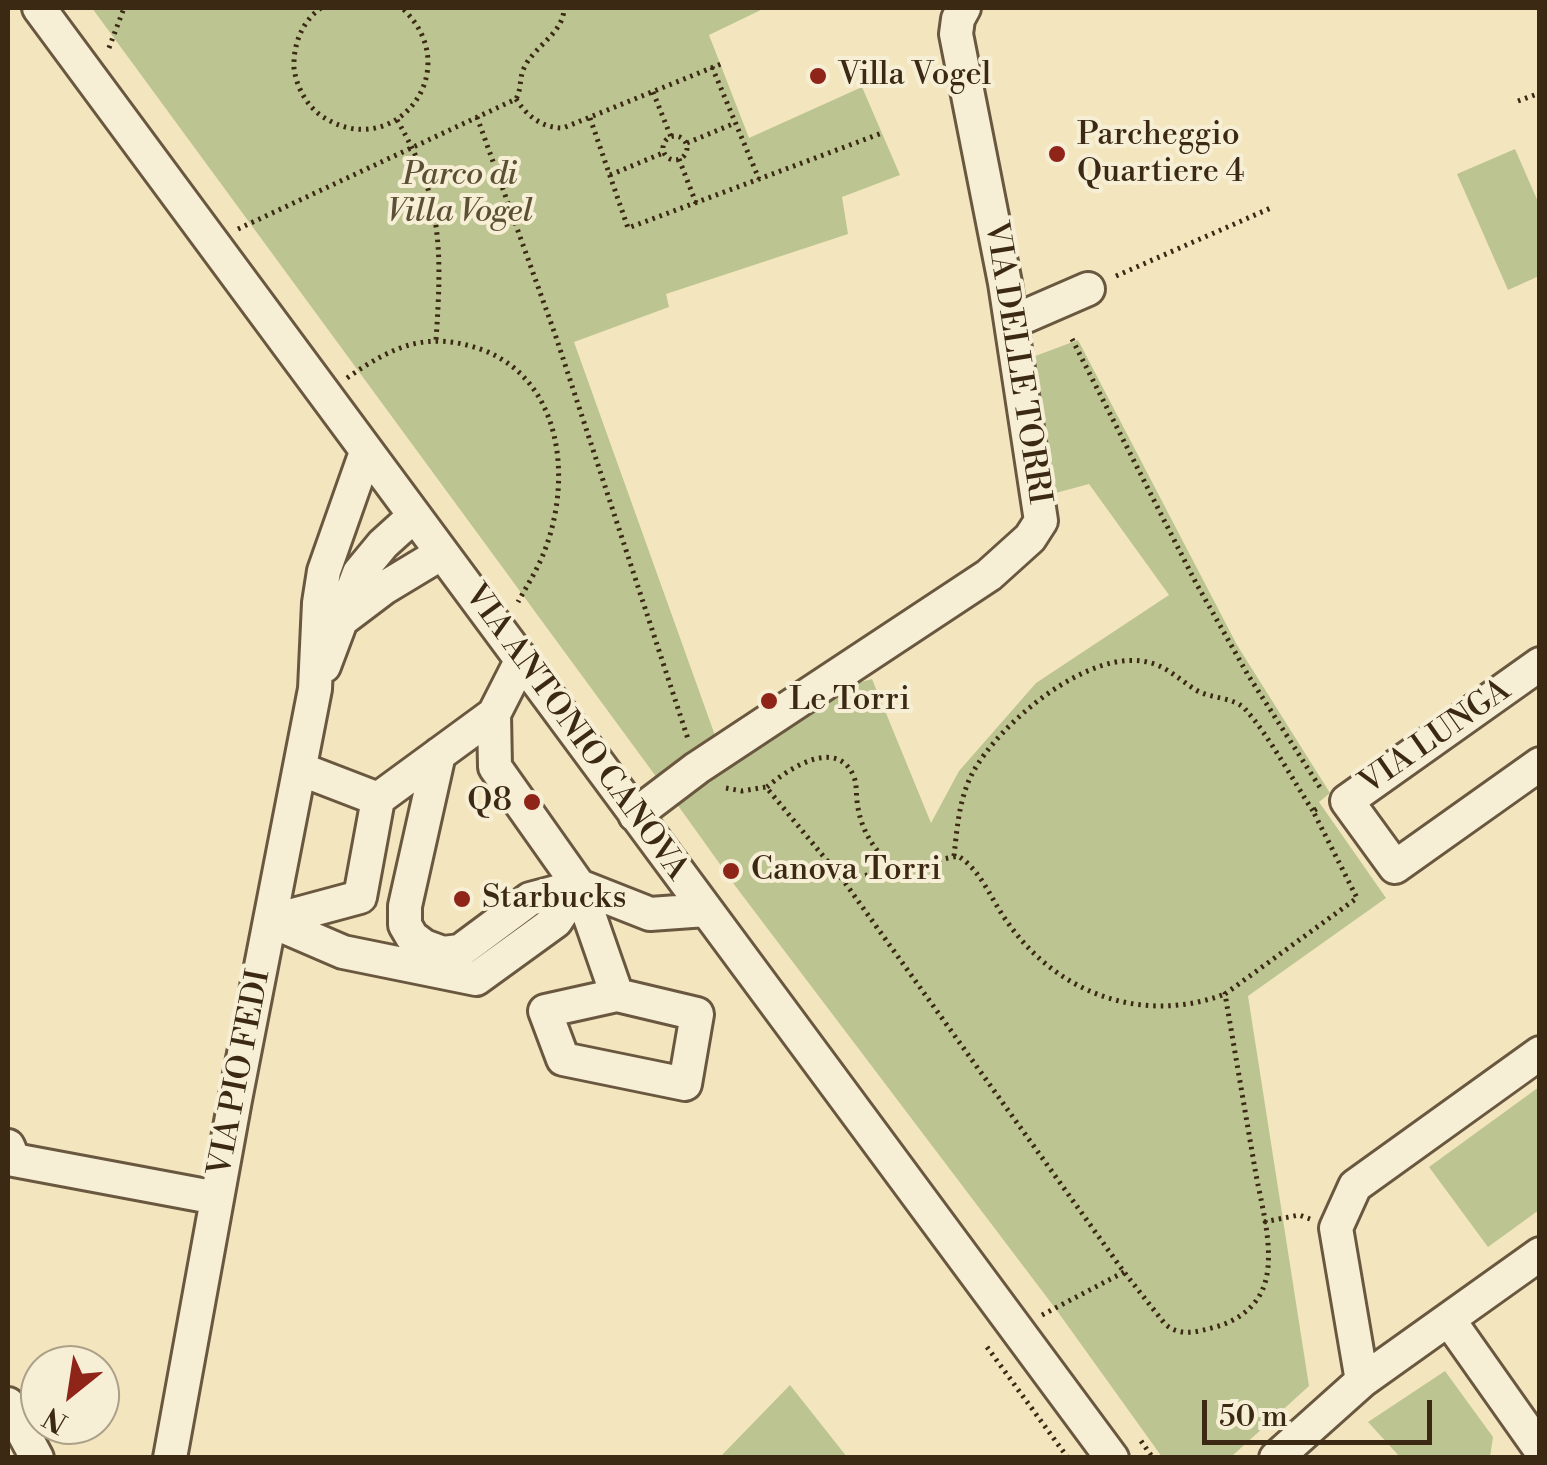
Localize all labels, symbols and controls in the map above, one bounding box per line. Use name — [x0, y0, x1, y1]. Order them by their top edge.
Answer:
place label: Villa Vogel — [838, 57, 991, 95]
marker: Villa Vogel — [807, 65, 829, 87]
place label: Parcheggio Quartiere 4 — [1077, 117, 1245, 192]
marker: Parcheggio Quartiere 4 — [1046, 143, 1068, 165]
park label: Parco di Villa Vogel — [387, 157, 533, 232]
street label: VIA DELLE TORRI — [975, 219, 1057, 507]
street label: VIA ANTONIO CANOVA — [455, 578, 695, 888]
street label: VIA LUNGA — [1353, 672, 1519, 804]
place label: Le Torri — [789, 682, 910, 720]
marker: Le Torri — [758, 690, 780, 712]
place label: Q8 — [467, 783, 512, 821]
marker: Q8 — [521, 791, 543, 813]
place label: Canova Torri — [751, 852, 941, 890]
marker: Canova Torri — [720, 860, 742, 882]
place label: Starbucks — [482, 880, 627, 918]
marker: Starbucks — [451, 888, 473, 910]
street label: VIA PIO FEDI — [202, 967, 280, 1179]
north arrow — [20, 1345, 120, 1445]
scale bar — [1207, 1380, 1437, 1442]
text: 50 m — [1219, 1398, 1288, 1436]
text: N — [37, 1399, 74, 1440]

